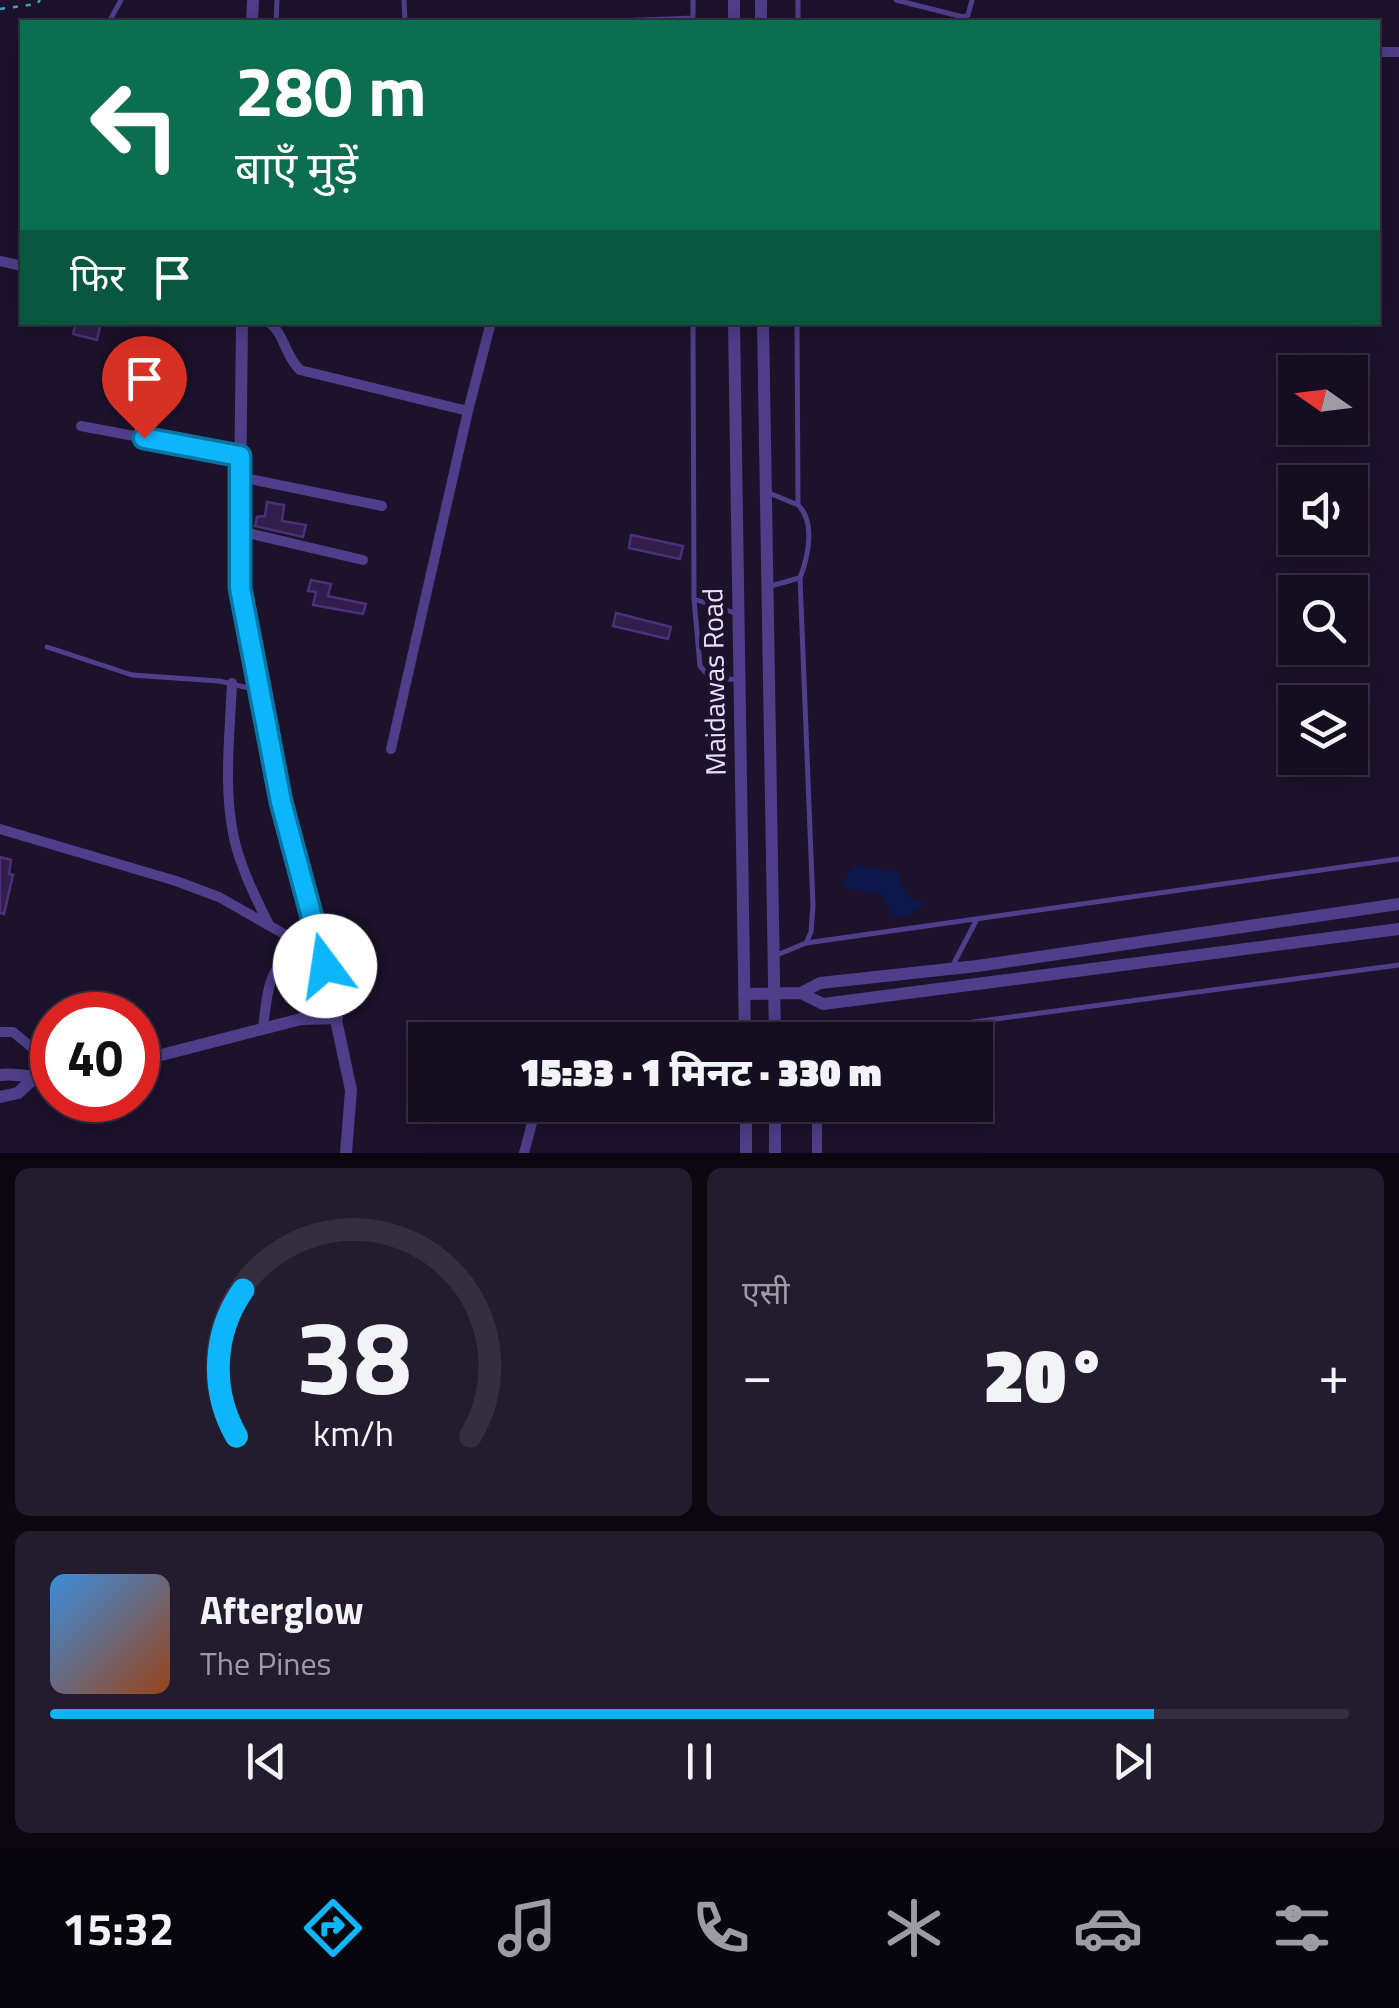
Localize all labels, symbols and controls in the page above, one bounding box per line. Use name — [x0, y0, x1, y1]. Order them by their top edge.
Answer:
text: 280 m — [235, 37, 427, 143]
icon: left — [70, 60, 200, 190]
text: बाएँ मुड़ें — [235, 133, 358, 201]
text: फिर — [70, 248, 125, 306]
icon: arrive — [145, 250, 200, 305]
pin — [102, 336, 187, 439]
icon: arrive — [117, 351, 172, 406]
north arrow — [1278, 355, 1368, 445]
map controls — [1278, 355, 1368, 775]
button: sound — [1278, 465, 1368, 555]
button: search — [1278, 575, 1368, 665]
street label: Maidawas Road — [690, 588, 737, 776]
button: layers — [1278, 685, 1368, 775]
position arrow — [273, 914, 377, 1018]
speed limit sign: 40 — [30, 992, 160, 1122]
text: 15:33 · 1 मिनट · 330 m — [520, 1043, 881, 1101]
text: एसी — [742, 1268, 790, 1316]
text: 38 — [295, 1276, 412, 1434]
text: 20° — [984, 1317, 1107, 1431]
text: − — [742, 1332, 773, 1415]
text: + — [1318, 1332, 1349, 1415]
text: km/h — [313, 1405, 394, 1460]
text: Afterglow — [200, 1581, 364, 1639]
text: The Pines — [200, 1639, 331, 1687]
icon: previous — [239, 1734, 294, 1789]
icon: pause — [672, 1734, 727, 1789]
icon: next — [1105, 1734, 1160, 1789]
icon: directions — [298, 1893, 368, 1963]
icon: music — [492, 1893, 562, 1963]
icon: phone — [686, 1893, 756, 1963]
icon: climate — [879, 1893, 949, 1963]
icon: car — [1073, 1893, 1143, 1963]
icon: filters — [1267, 1893, 1337, 1963]
text: 15:32 — [62, 1894, 174, 1962]

